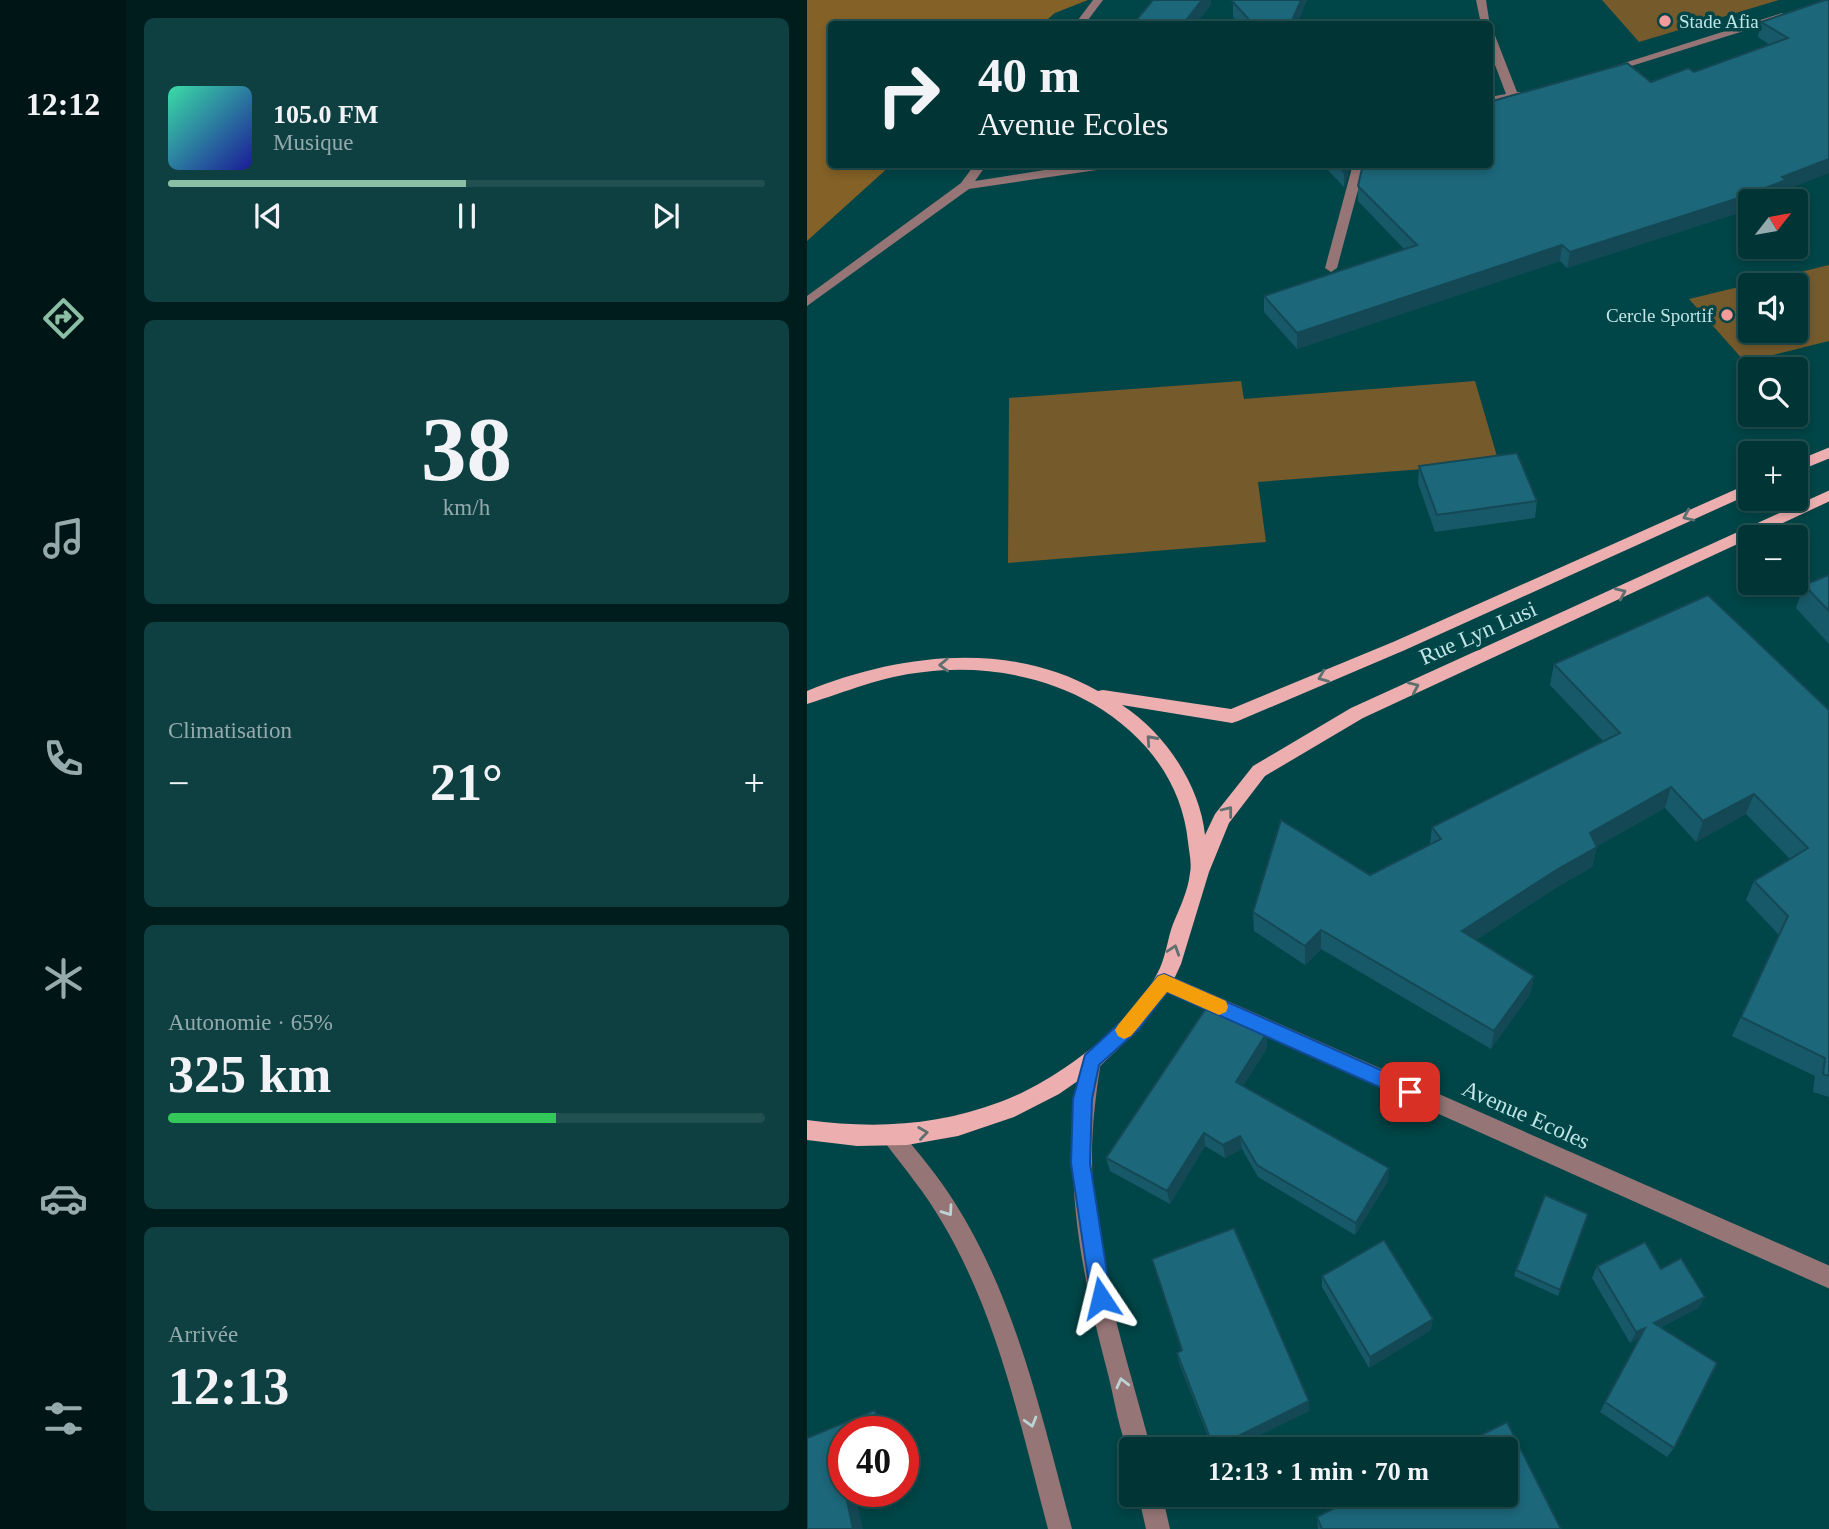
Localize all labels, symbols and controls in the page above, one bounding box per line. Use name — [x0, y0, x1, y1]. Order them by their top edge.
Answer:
place label: Stade Afia — [1679, 11, 1759, 32]
marker: Stade Afia — [1657, 13, 1673, 29]
text: 40 m — [978, 48, 1080, 103]
icon: right — [863, 49, 954, 140]
text: 12:12 — [26, 86, 100, 122]
text: 105.0 FM — [273, 100, 378, 129]
text: Avenue Ecoles — [978, 106, 1168, 142]
text: Musique — [273, 130, 354, 155]
north arrow — [1738, 189, 1808, 259]
map controls — [1738, 189, 1808, 595]
icon: previous — [249, 197, 287, 235]
icon: pause — [448, 197, 486, 235]
icon: next — [647, 197, 685, 235]
button: sound — [1738, 273, 1808, 343]
icon: directions — [39, 294, 88, 343]
place label: Cercle Sportif — [1606, 305, 1714, 326]
marker: Cercle Sportif — [1719, 307, 1735, 323]
button: search — [1738, 357, 1808, 427]
text: 38 — [421, 399, 512, 500]
button: + — [1738, 441, 1808, 511]
text: km/h — [443, 495, 490, 520]
one-way arrow — [1683, 508, 1695, 522]
icon: music — [39, 514, 88, 563]
button: − — [1738, 525, 1808, 595]
one-way arrow — [1614, 587, 1626, 601]
street label: Rue Lyn Lusi — [1416, 596, 1540, 670]
one-way arrow — [939, 657, 950, 672]
one-way arrow — [1317, 668, 1329, 682]
one-way arrow — [1407, 681, 1419, 695]
text: Climatisation — [168, 718, 292, 743]
icon: phone — [39, 734, 88, 783]
one-way arrow — [1147, 735, 1159, 748]
text: 21° — [430, 754, 503, 811]
text: − — [168, 762, 189, 804]
text: + — [744, 762, 765, 804]
one-way arrow — [1220, 807, 1232, 819]
one-way arrow — [1166, 945, 1180, 957]
icon: climate — [39, 954, 88, 1003]
text: Autonomie · 65% — [168, 1010, 333, 1035]
text: 325 km — [168, 1046, 331, 1103]
pin — [1380, 1062, 1440, 1122]
icon: arrive — [1391, 1073, 1429, 1111]
street label: Avenue Ecoles — [1458, 1076, 1594, 1154]
one-way arrow — [918, 1125, 929, 1140]
icon: car — [39, 1174, 88, 1223]
one-way arrow — [940, 1203, 952, 1216]
position arrow — [1064, 1261, 1138, 1335]
text: Arrivée — [168, 1322, 238, 1347]
text: 12:13 — [168, 1358, 289, 1415]
one-way arrow — [1116, 1377, 1130, 1389]
icon: filters — [39, 1394, 88, 1443]
speed limit sign: 40 — [828, 1416, 919, 1507]
one-way arrow — [1022, 1416, 1037, 1428]
text: 12:13 · 1 min · 70 m — [1208, 1457, 1429, 1486]

